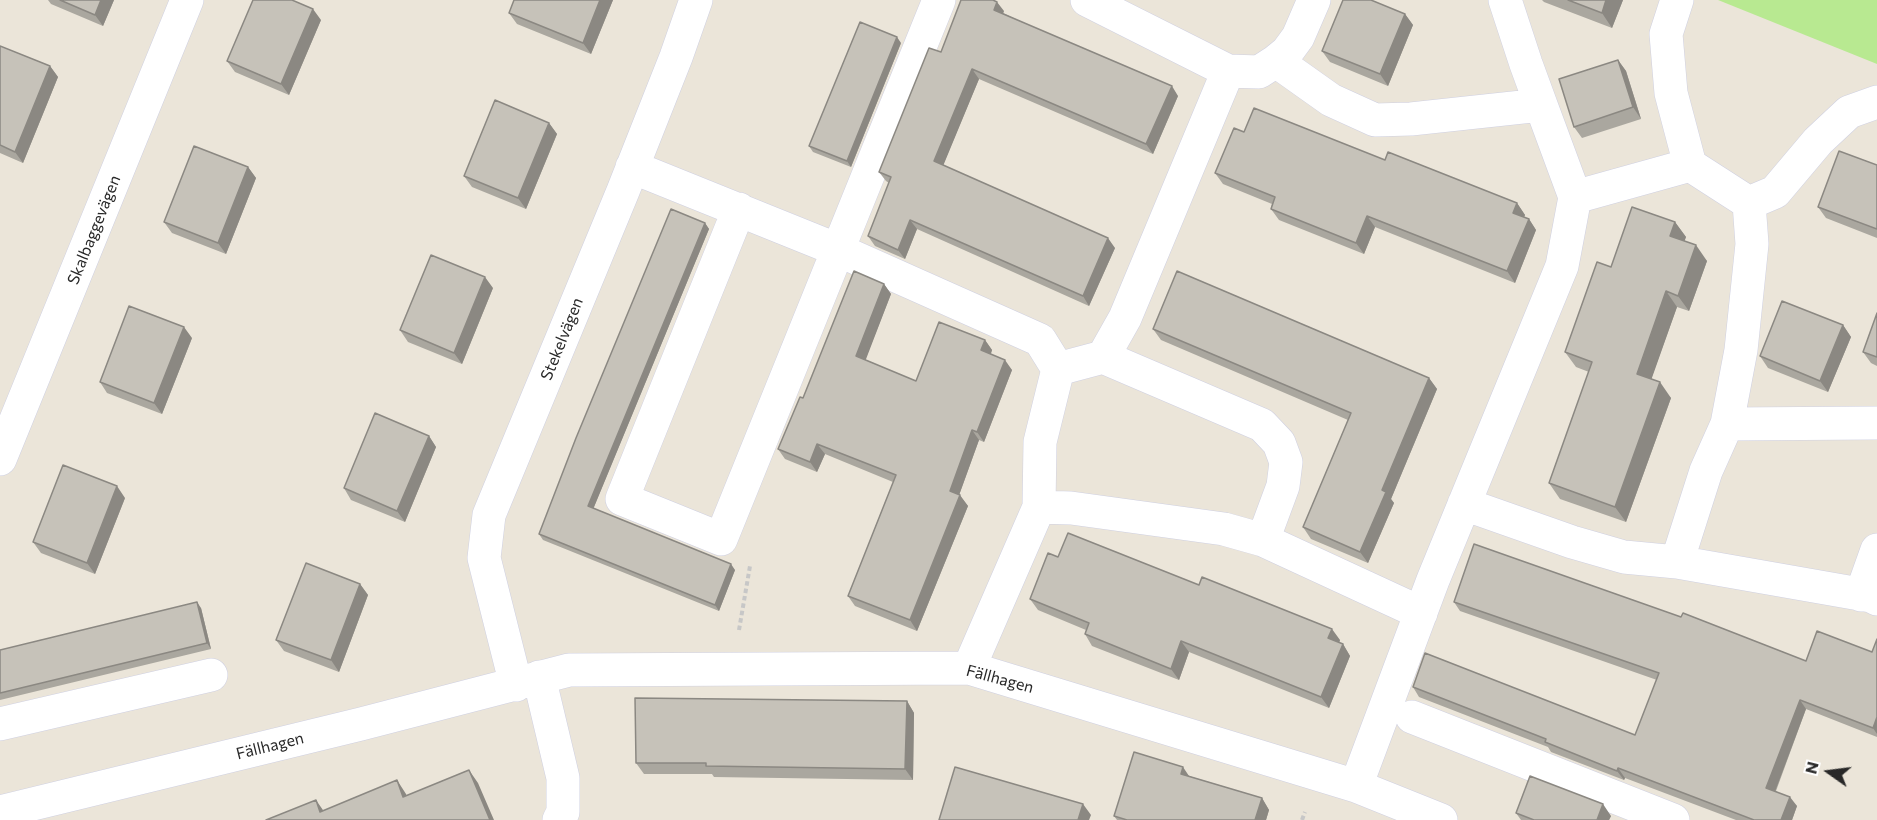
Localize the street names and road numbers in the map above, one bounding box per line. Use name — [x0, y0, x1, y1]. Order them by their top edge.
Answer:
street label: Skalbaggevägen — [63, 173, 125, 287]
street label: Stekelvägen — [537, 295, 587, 383]
street label: Fällhagen — [964, 661, 1036, 697]
street label: Fällhagen — [234, 728, 306, 764]

